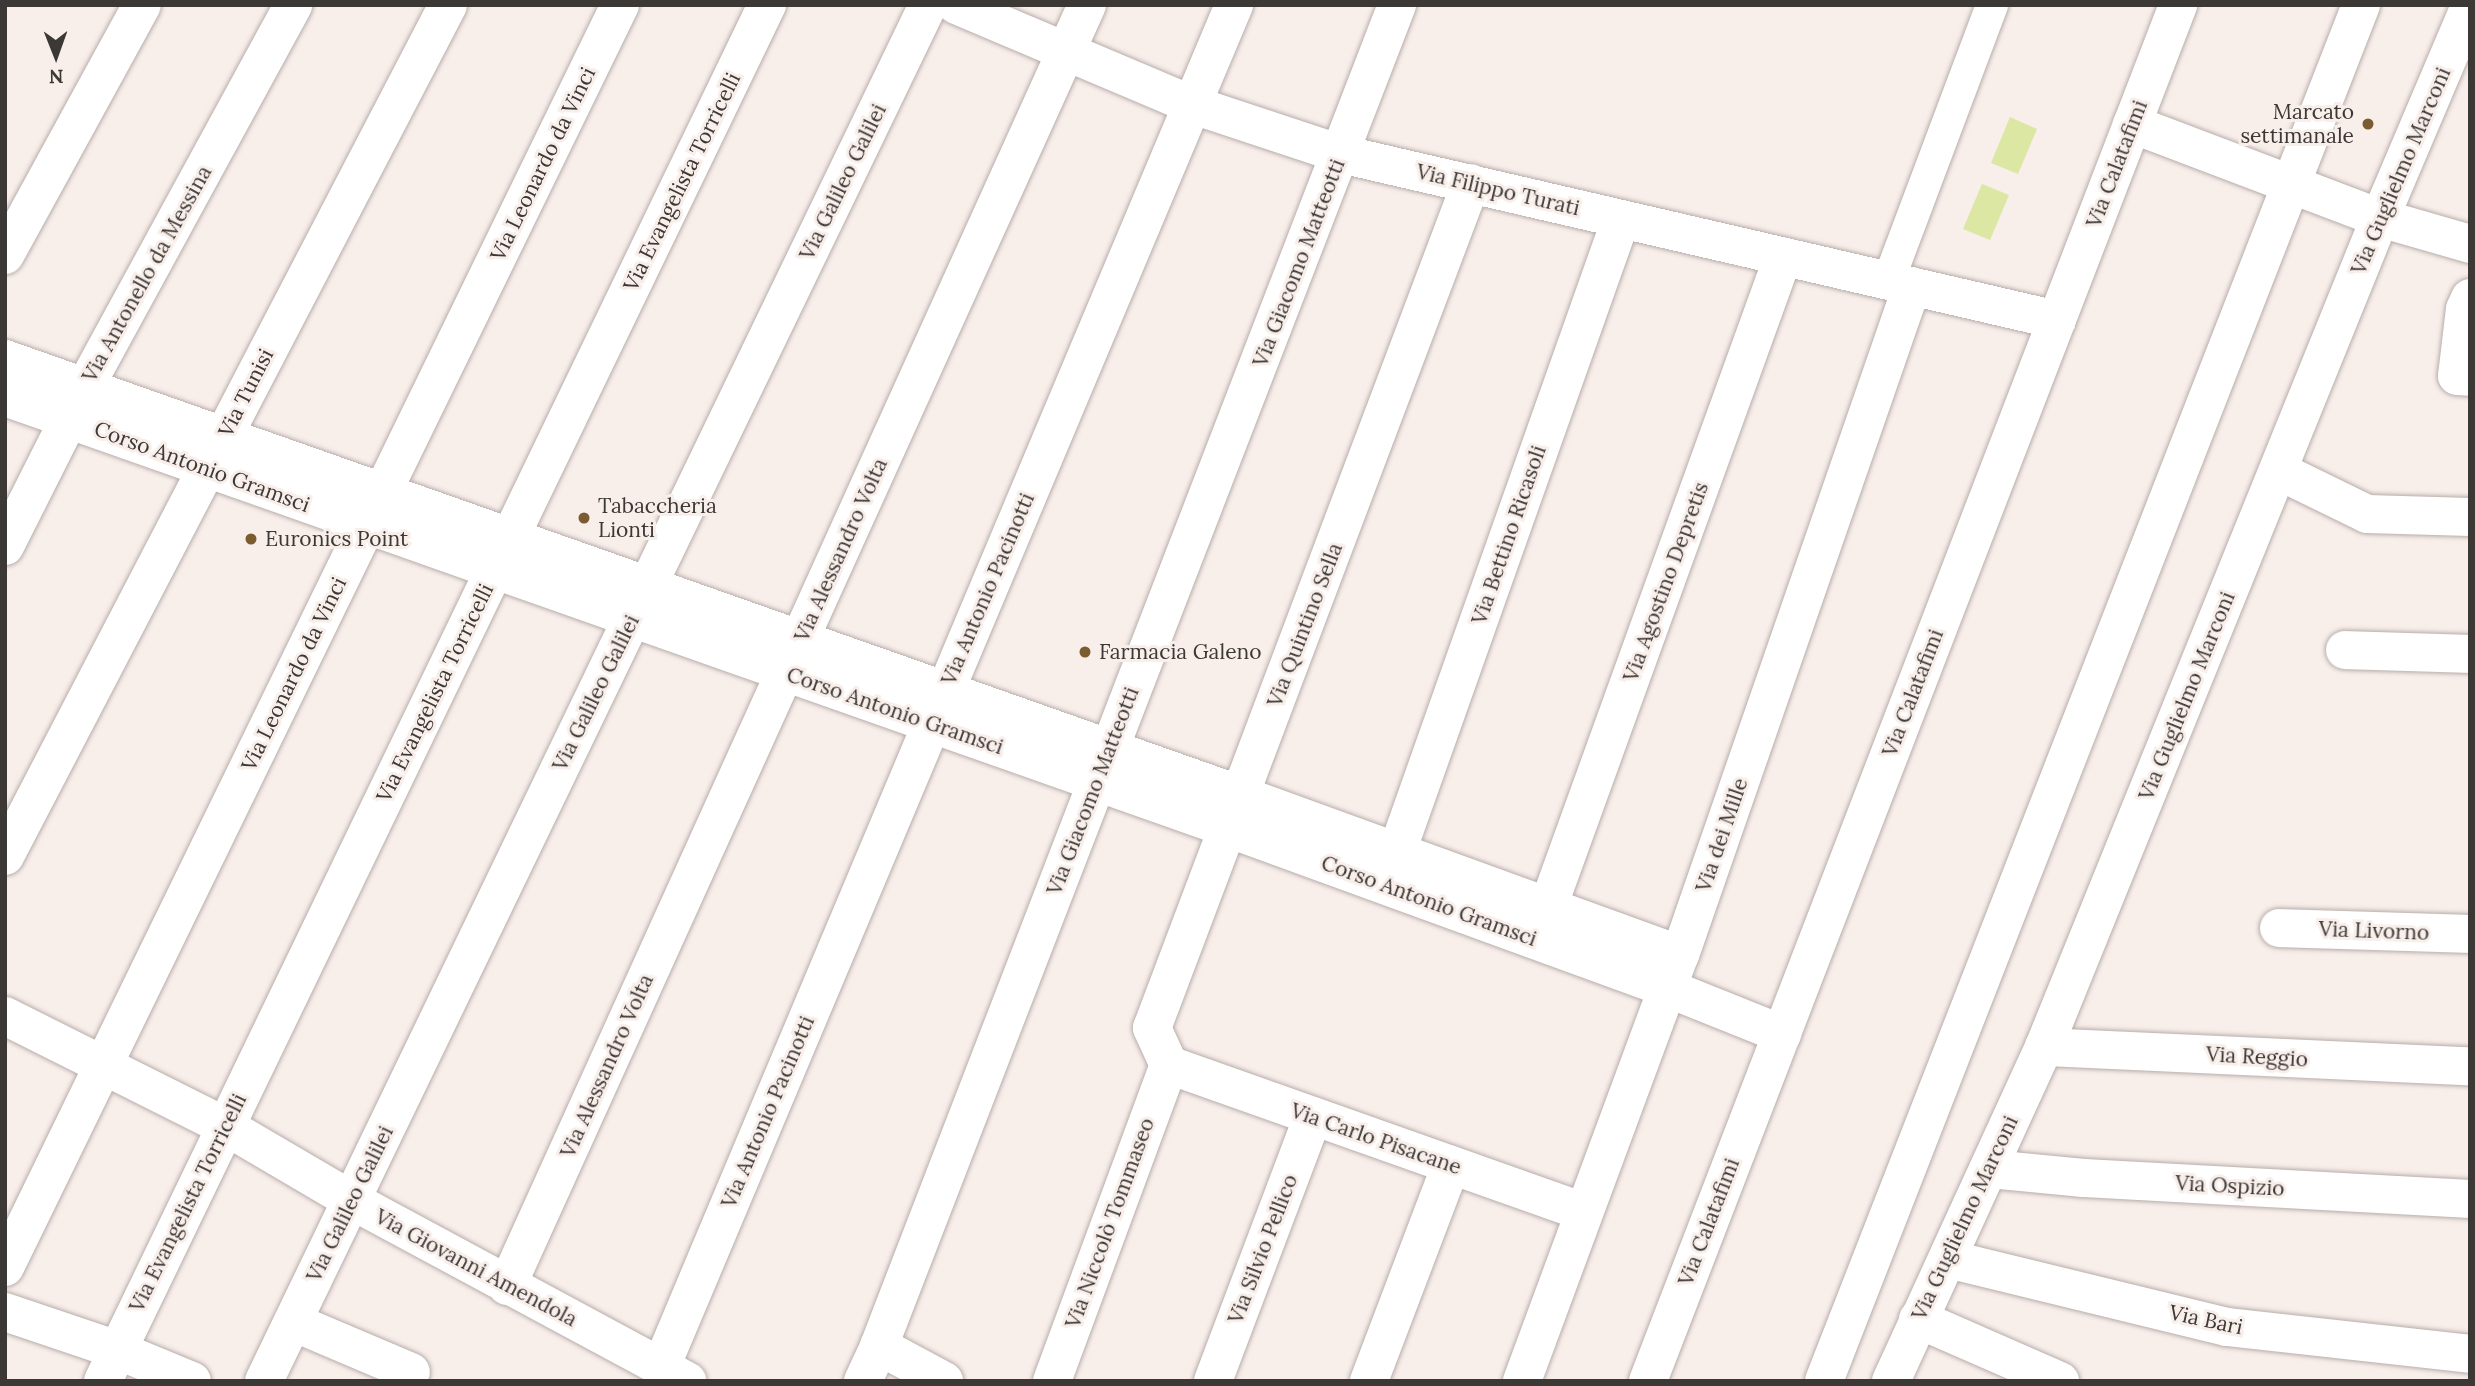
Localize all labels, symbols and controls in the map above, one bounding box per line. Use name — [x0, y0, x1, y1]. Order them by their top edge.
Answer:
north arrow — [21, 21, 91, 91]
street label: Via Leonardo da Vinci — [485, 63, 601, 265]
street label: Via Guglielmo Marconi — [2346, 64, 2456, 278]
text: N — [49, 65, 64, 89]
street label: Via Evangelista Torricelli — [618, 69, 746, 295]
street label: Via Calatafimi — [2081, 97, 2153, 231]
place label: Marcato settimanale — [2240, 99, 2354, 149]
street label: Via Galileo Galilei — [794, 100, 892, 264]
marker: Marcato settimanale — [2360, 116, 2376, 132]
street label: Via Giacomo Matteotti — [1248, 155, 1350, 371]
street label: Via Filippo Turati — [1414, 159, 1582, 221]
street label: Via Antonello da Messina — [77, 161, 217, 387]
street label: Via Tunisi — [213, 345, 279, 441]
street label: Corso Antonio Gramsci — [91, 416, 313, 518]
street label: Via Bettino Ricasoli — [1467, 442, 1551, 628]
street label: Via Alessandro Volta — [789, 454, 893, 646]
street label: Via Agostino Depretis — [1618, 479, 1714, 685]
street label: Via Antonio Pacinotti — [936, 489, 1040, 689]
place label: Tabaccheria Lionti — [598, 493, 717, 543]
marker: Tabaccheria Lionti — [576, 510, 592, 526]
place label: Euronics Point — [265, 526, 408, 552]
marker: Euronics Point — [243, 531, 259, 547]
street label: Via Quintino Sella — [1262, 539, 1348, 711]
street label: Via Leonardo da Vinci — [236, 573, 352, 775]
street label: Via Evangelista Torricelli — [371, 580, 499, 806]
street label: Via Guglielmo Marconi — [2134, 588, 2240, 804]
street label: Via Galileo Galilei — [547, 611, 645, 775]
street label: Via Calatafimi — [1877, 626, 1949, 760]
place label: Farmacia Galeno — [1099, 639, 1262, 665]
marker: Farmacia Galeno — [1077, 644, 1093, 660]
street label: Corso Antonio Gramsci — [783, 662, 1007, 760]
street label: Via Giacomo Matteotti — [1042, 683, 1144, 899]
street label: Via dei Mille — [1691, 775, 1753, 895]
street label: Corso Antonio Gramsci — [1318, 850, 1540, 952]
street label: Via Livorno — [2318, 916, 2430, 946]
street label: Via Alessandro Volta — [555, 970, 659, 1162]
street label: Via Antonio Pacinotti — [716, 1012, 820, 1212]
street label: Via Reggio — [2205, 1042, 2309, 1072]
street label: Via Evangelista Torricelli — [124, 1090, 252, 1316]
street label: Via Carlo Pisacane — [1287, 1098, 1465, 1180]
street label: Via Guglielmo Marconi — [1907, 1112, 2023, 1324]
street label: Via Niccolò Tommaseo — [1060, 1114, 1160, 1332]
street label: Via Galileo Galilei — [301, 1122, 399, 1286]
street label: Via Calatafimi — [1673, 1155, 1745, 1289]
street label: Via Silvio Pellico — [1223, 1171, 1303, 1327]
street label: Via Ospizio — [2175, 1171, 2285, 1201]
street label: Via Giovanni Amendola — [371, 1204, 581, 1332]
street label: Via Bari — [2167, 1300, 2245, 1340]

